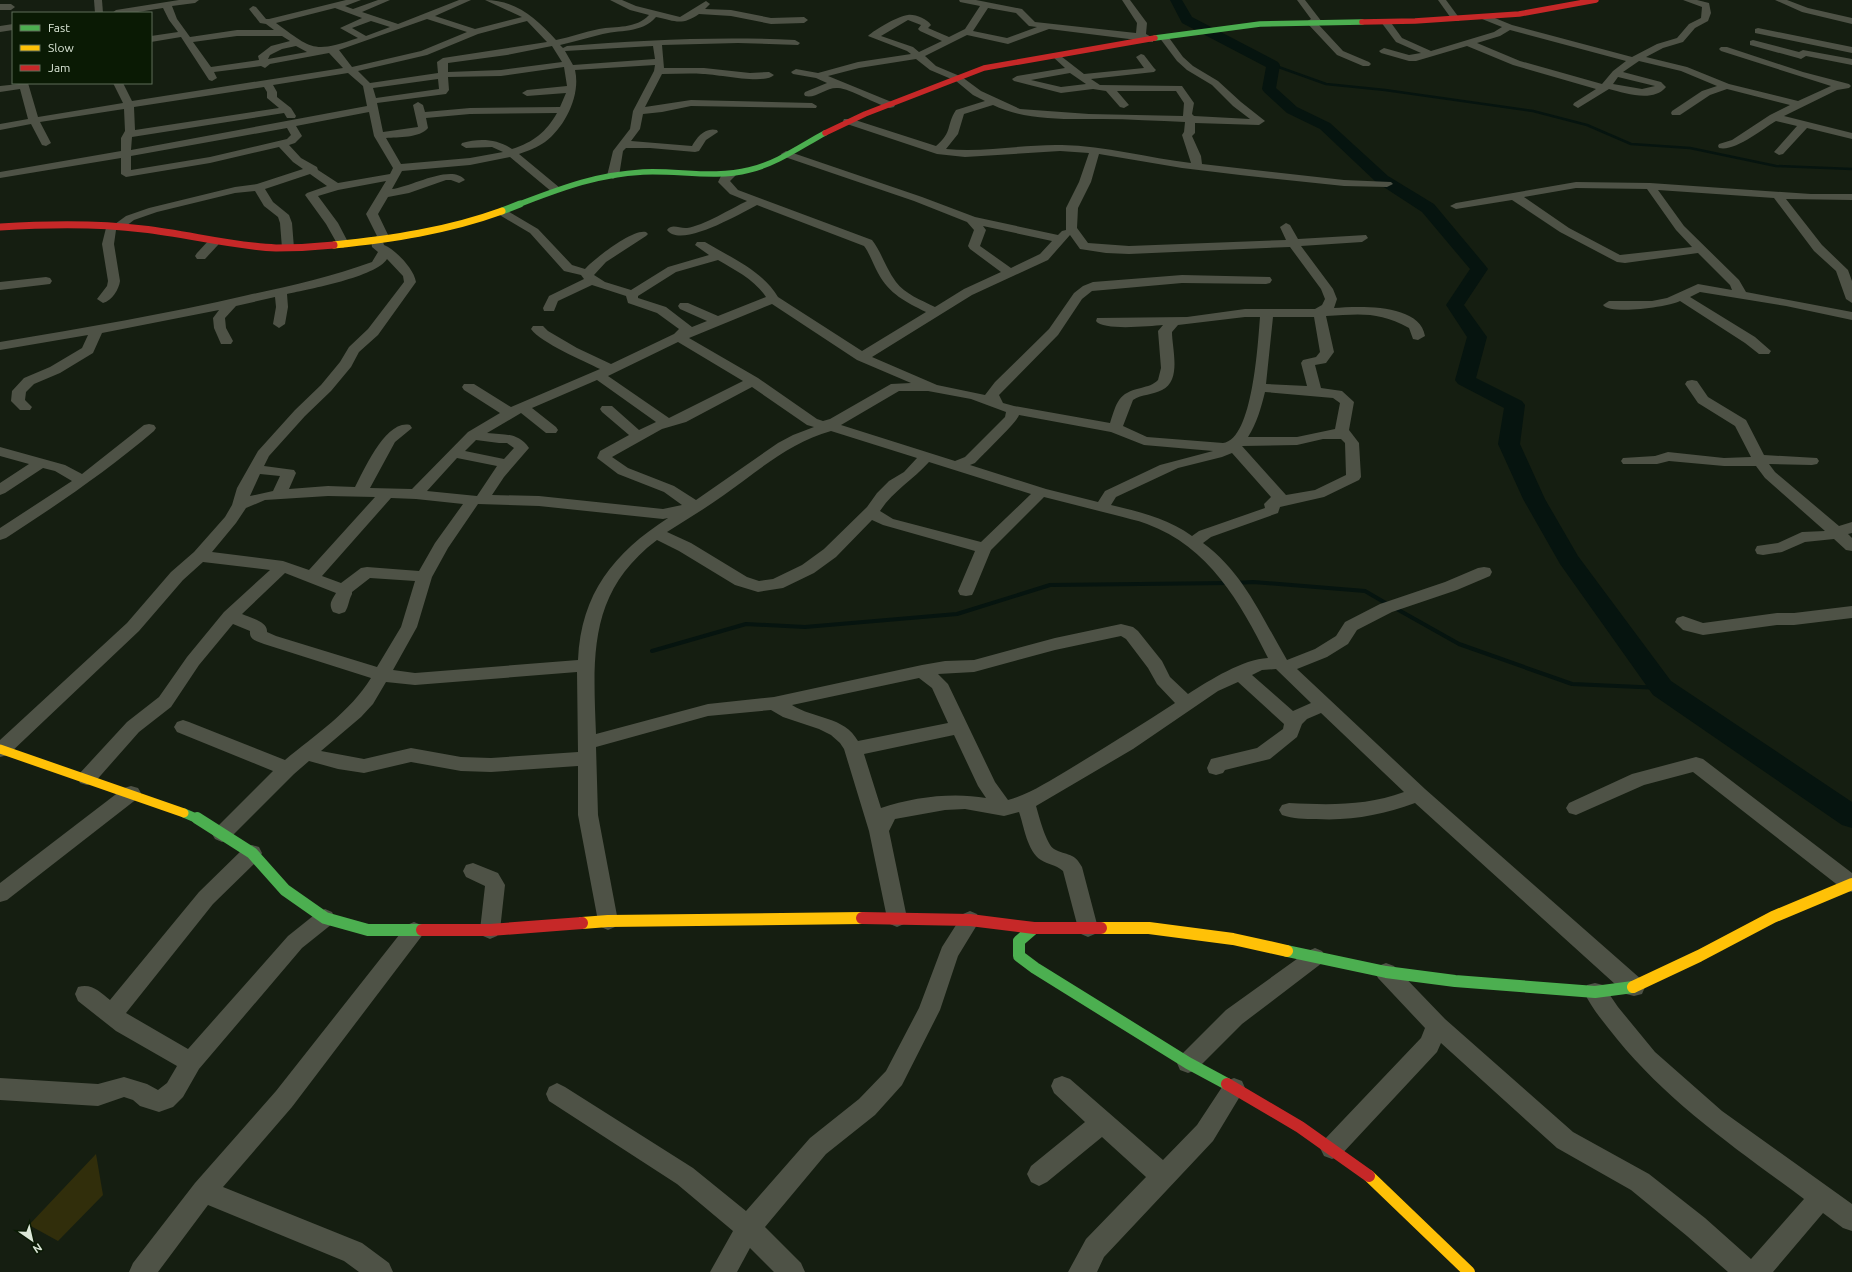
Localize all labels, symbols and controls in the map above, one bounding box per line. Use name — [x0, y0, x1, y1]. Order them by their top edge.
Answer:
legend — [12, 12, 152, 84]
text: Fast — [48, 21, 70, 34]
text: Slow — [48, 41, 74, 54]
text: Jam — [48, 61, 70, 74]
north arrow — [12, 1220, 52, 1260]
text: N — [31, 1241, 44, 1256]

